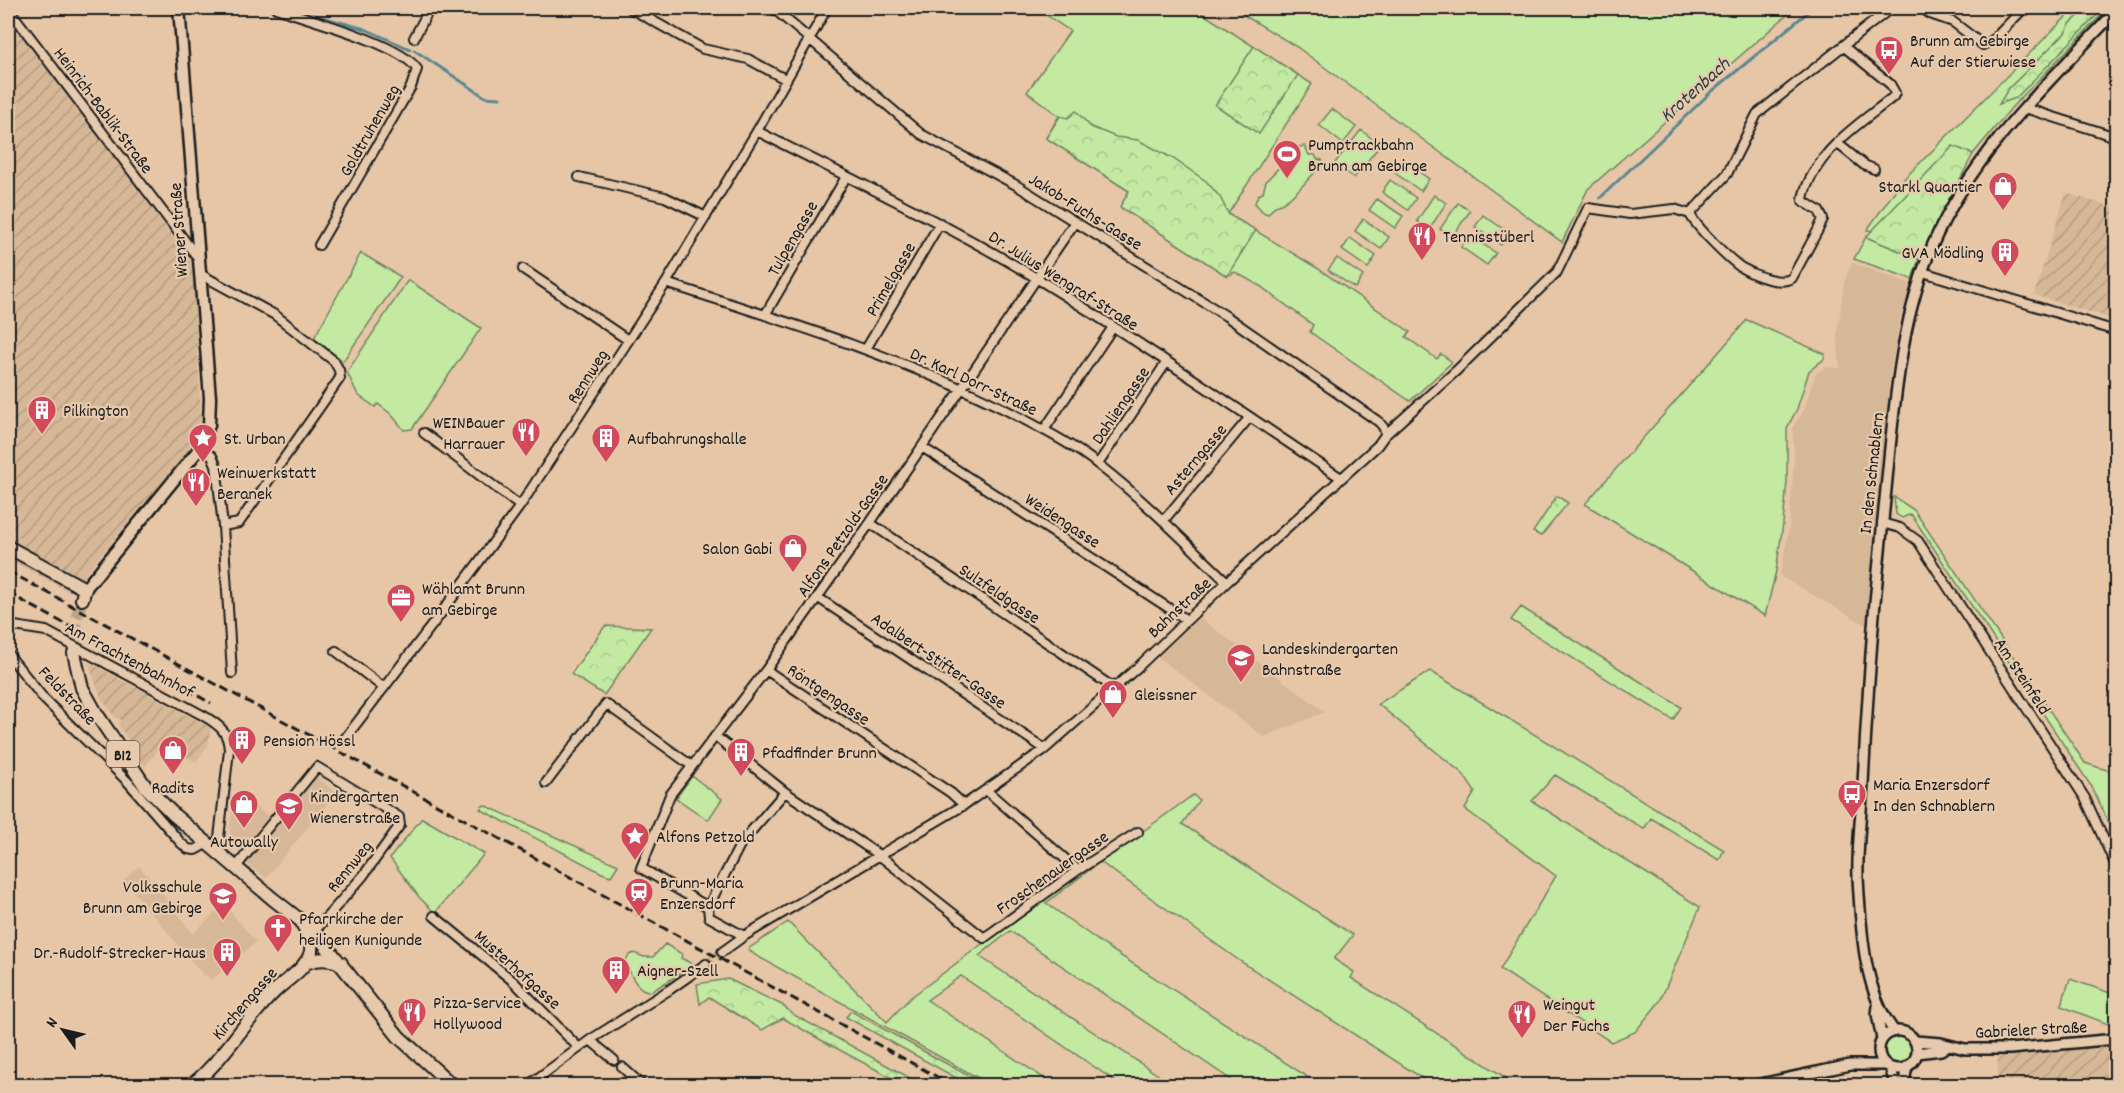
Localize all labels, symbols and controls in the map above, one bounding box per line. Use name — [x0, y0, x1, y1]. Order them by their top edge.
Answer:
place label: Brunn am Gebirge Auf der Stierwiese — [1910, 30, 2036, 76]
bus stop icon: Brunn am Gebirge Auf der Stierwiese — [1873, 34, 1905, 76]
street label: Heinrich-Bablik-Straße — [46, 43, 158, 180]
water label: Krotenbach — [1655, 51, 1738, 130]
street label: Goldtruhenweg — [335, 80, 408, 182]
place label: Pumptrackbahn Brunn am Gebirge — [1308, 134, 1427, 180]
sports icon: Pumptrackbahn Brunn am Gebirge — [1271, 138, 1303, 180]
street label: Jakob-Fuchs-Gasse — [1023, 168, 1146, 258]
shop icon: Starkl Quartier — [1987, 170, 2019, 212]
place label: Starkl Quartier — [1879, 176, 1982, 201]
street label: Wiener Straße — [165, 182, 196, 278]
street label: Tulpengasse — [763, 197, 826, 282]
restaurant icon: Tennisstüberl — [1406, 220, 1438, 262]
street label: Dr. Julius Wengraf-Straße — [983, 226, 1143, 339]
place label: Tennisstüberl — [1443, 226, 1535, 251]
building icon: GVA Mödling — [1989, 236, 2021, 278]
street label: Primelgasse — [861, 238, 924, 322]
place label: GVA Mödling — [1902, 242, 1984, 267]
street label: Dr. Karl Dorr-Straße — [905, 343, 1041, 424]
street label: Rennweg — [562, 345, 616, 410]
street label: Dahliengasse — [1087, 362, 1157, 450]
building icon: Pilkington — [26, 394, 58, 436]
place label: Pilkington — [63, 400, 129, 425]
street label: In den Schnablern — [1855, 411, 1892, 535]
place label: WEINBauer Harrauer — [433, 412, 505, 458]
restaurant icon: WEINBauer Harrauer — [510, 416, 542, 458]
street label: Asterngasse — [1160, 419, 1234, 502]
place icon: St. Urban — [187, 422, 219, 464]
building icon: Aufbahrungshalle — [590, 422, 622, 464]
place label: St. Urban — [224, 428, 286, 453]
place label: Aufbahrungshalle — [627, 428, 747, 453]
place label: Weinwerkstatt Beranek — [217, 462, 317, 508]
restaurant icon: Weinwerkstatt Beranek — [180, 466, 212, 508]
street label: Alfons Petzold-Gasse — [792, 470, 896, 603]
street label: Weidengasse — [1019, 488, 1104, 556]
shop icon: Salon Gabi — [777, 532, 809, 574]
place label: Salon Gabi — [702, 538, 772, 563]
street label: Sulzfeldgasse — [953, 559, 1044, 632]
street label: Bahnstraße — [1143, 573, 1218, 645]
place label: Wählamt Brunn am Gebirge — [422, 578, 525, 624]
office icon: Wählamt Brunn am Gebirge — [385, 582, 417, 624]
street label: Adalbert-Stifter-Gasse — [865, 607, 1010, 717]
street label: Am Frachtenbahnhof — [60, 617, 198, 706]
street label: Am Steinfeld — [1987, 634, 2055, 721]
place label: Landeskindergarten Bahnstraße — [1262, 638, 1398, 684]
school or university icon: Landeskindergarten Bahnstraße — [1225, 642, 1257, 684]
street label: Röntgengasse — [781, 659, 874, 733]
street label: Feldstraße — [31, 661, 101, 732]
shop icon: Gleissner — [1097, 678, 1129, 720]
place label: Gleissner — [1134, 684, 1197, 709]
building icon: Pension Hössl — [226, 724, 258, 766]
place label: Pension Hössl — [263, 730, 356, 755]
shop icon: Radits — [157, 734, 189, 776]
building icon: Pfadfinder Brunn — [725, 736, 757, 778]
road number: B12 — [106, 741, 140, 767]
place label: Pfadfinder Brunn — [762, 742, 877, 767]
place label: Maria Enzersdorf In den Schnablern — [1873, 774, 1995, 820]
place label: Radits — [151, 777, 195, 802]
bus stop icon: Maria Enzersdorf In den Schnablern — [1836, 778, 1868, 820]
place label: Kindergarten Wienerstraße — [310, 786, 400, 832]
shop icon: Autowally — [228, 788, 260, 830]
school or university icon: Kindergarten Wienerstraße — [273, 790, 305, 832]
place icon: Alfons Petzold — [619, 820, 651, 862]
place label: Alfons Petzold — [656, 826, 755, 851]
street label: Froschenauergasse — [992, 826, 1115, 922]
place label: Autowally — [210, 831, 279, 856]
street label: Rennweg — [322, 836, 380, 899]
place label: Brunn-Maria Enzersdorf — [660, 872, 744, 918]
place label: Volksschule Brunn am Gebirge — [83, 876, 202, 922]
station icon: Brunn-Maria Enzersdorf — [623, 876, 655, 918]
school or university icon: Volksschule Brunn am Gebirge — [207, 880, 239, 922]
place label: Pfarrkirche der heiligen Kunigunde — [299, 908, 422, 954]
church icon: Pfarrkirche der heiligen Kunigunde — [262, 912, 294, 954]
street label: Musterhofgasse — [467, 925, 565, 1017]
building icon: Dr.-Rudolf-Strecker-Haus — [211, 936, 243, 978]
place label: Dr.-Rudolf-Strecker-Haus — [34, 942, 206, 967]
building icon: Aigner-Szell — [600, 954, 632, 996]
place label: Aigner-Szell — [637, 960, 719, 985]
street label: Kirchengasse — [207, 963, 285, 1047]
place label: Pizza-Service Hollywood — [433, 992, 521, 1038]
place label: Weingut Der Fuchs — [1543, 994, 1610, 1040]
restaurant icon: Pizza-Service Hollywood — [396, 996, 428, 1038]
restaurant icon: Weingut Der Fuchs — [1506, 998, 1538, 1040]
north arrow — [33, 1000, 93, 1060]
text: N — [41, 1013, 64, 1033]
street label: Gabrieler Straße — [1974, 1016, 2088, 1047]

